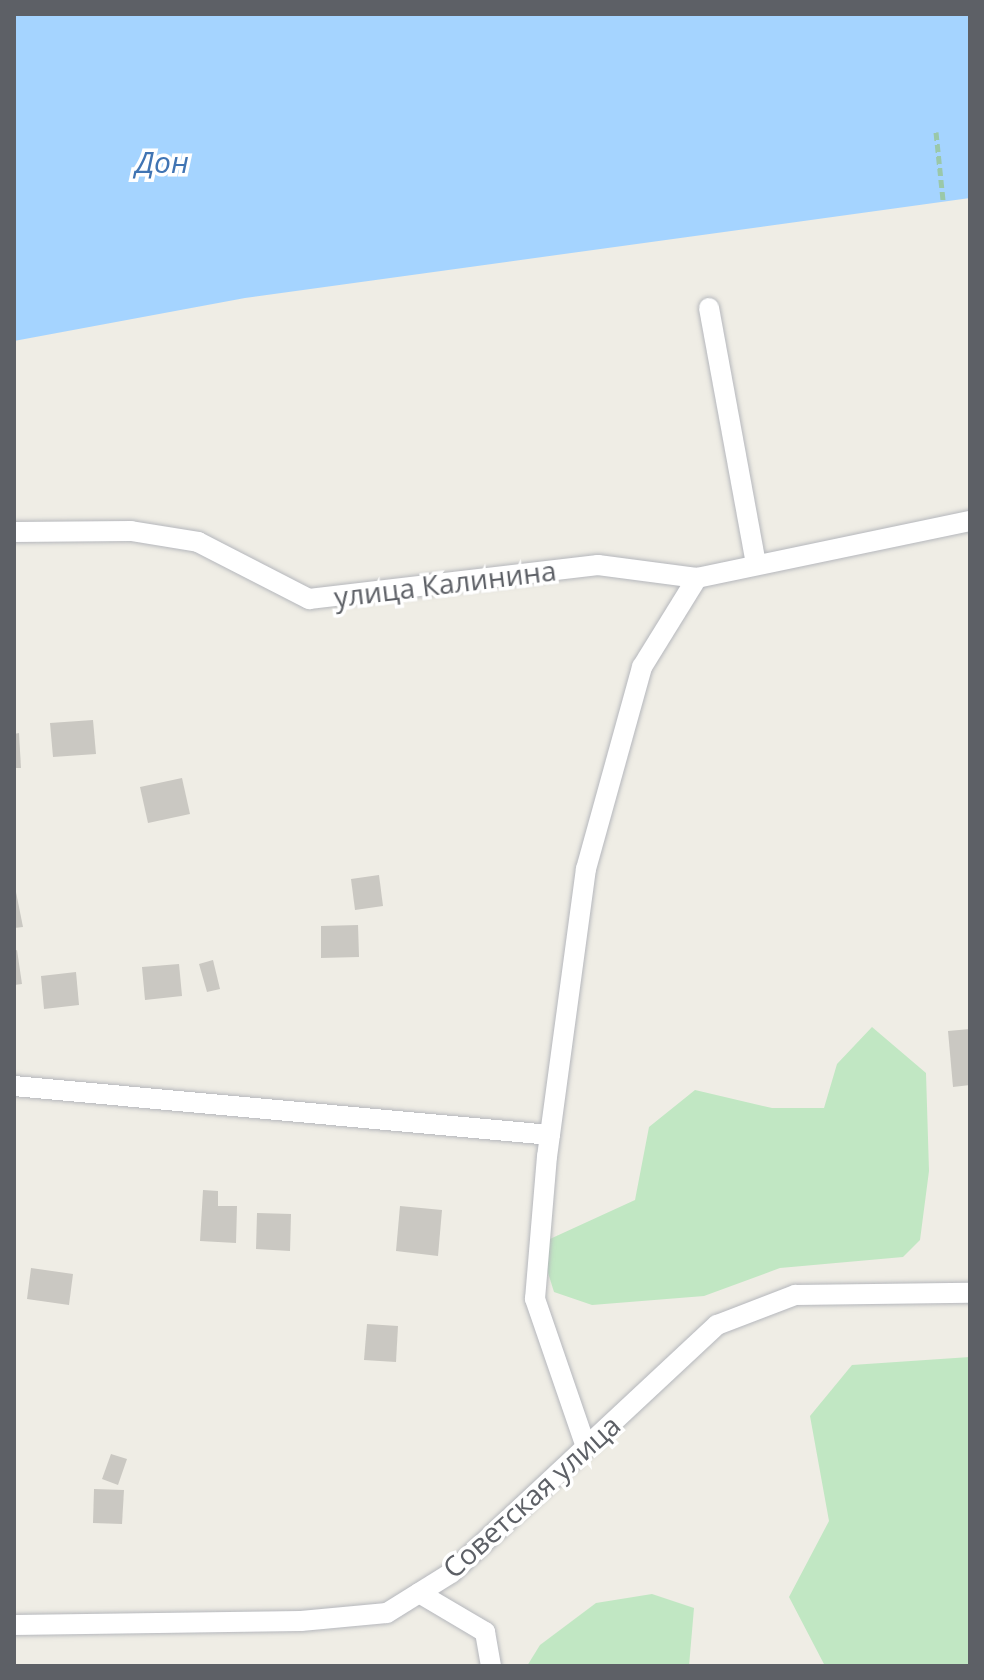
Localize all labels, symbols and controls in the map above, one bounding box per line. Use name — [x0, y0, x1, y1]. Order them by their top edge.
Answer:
water label: Дон — [135, 144, 189, 180]
street label: улица Калинина — [332, 553, 558, 613]
street label: Советская улица — [436, 1408, 626, 1584]

